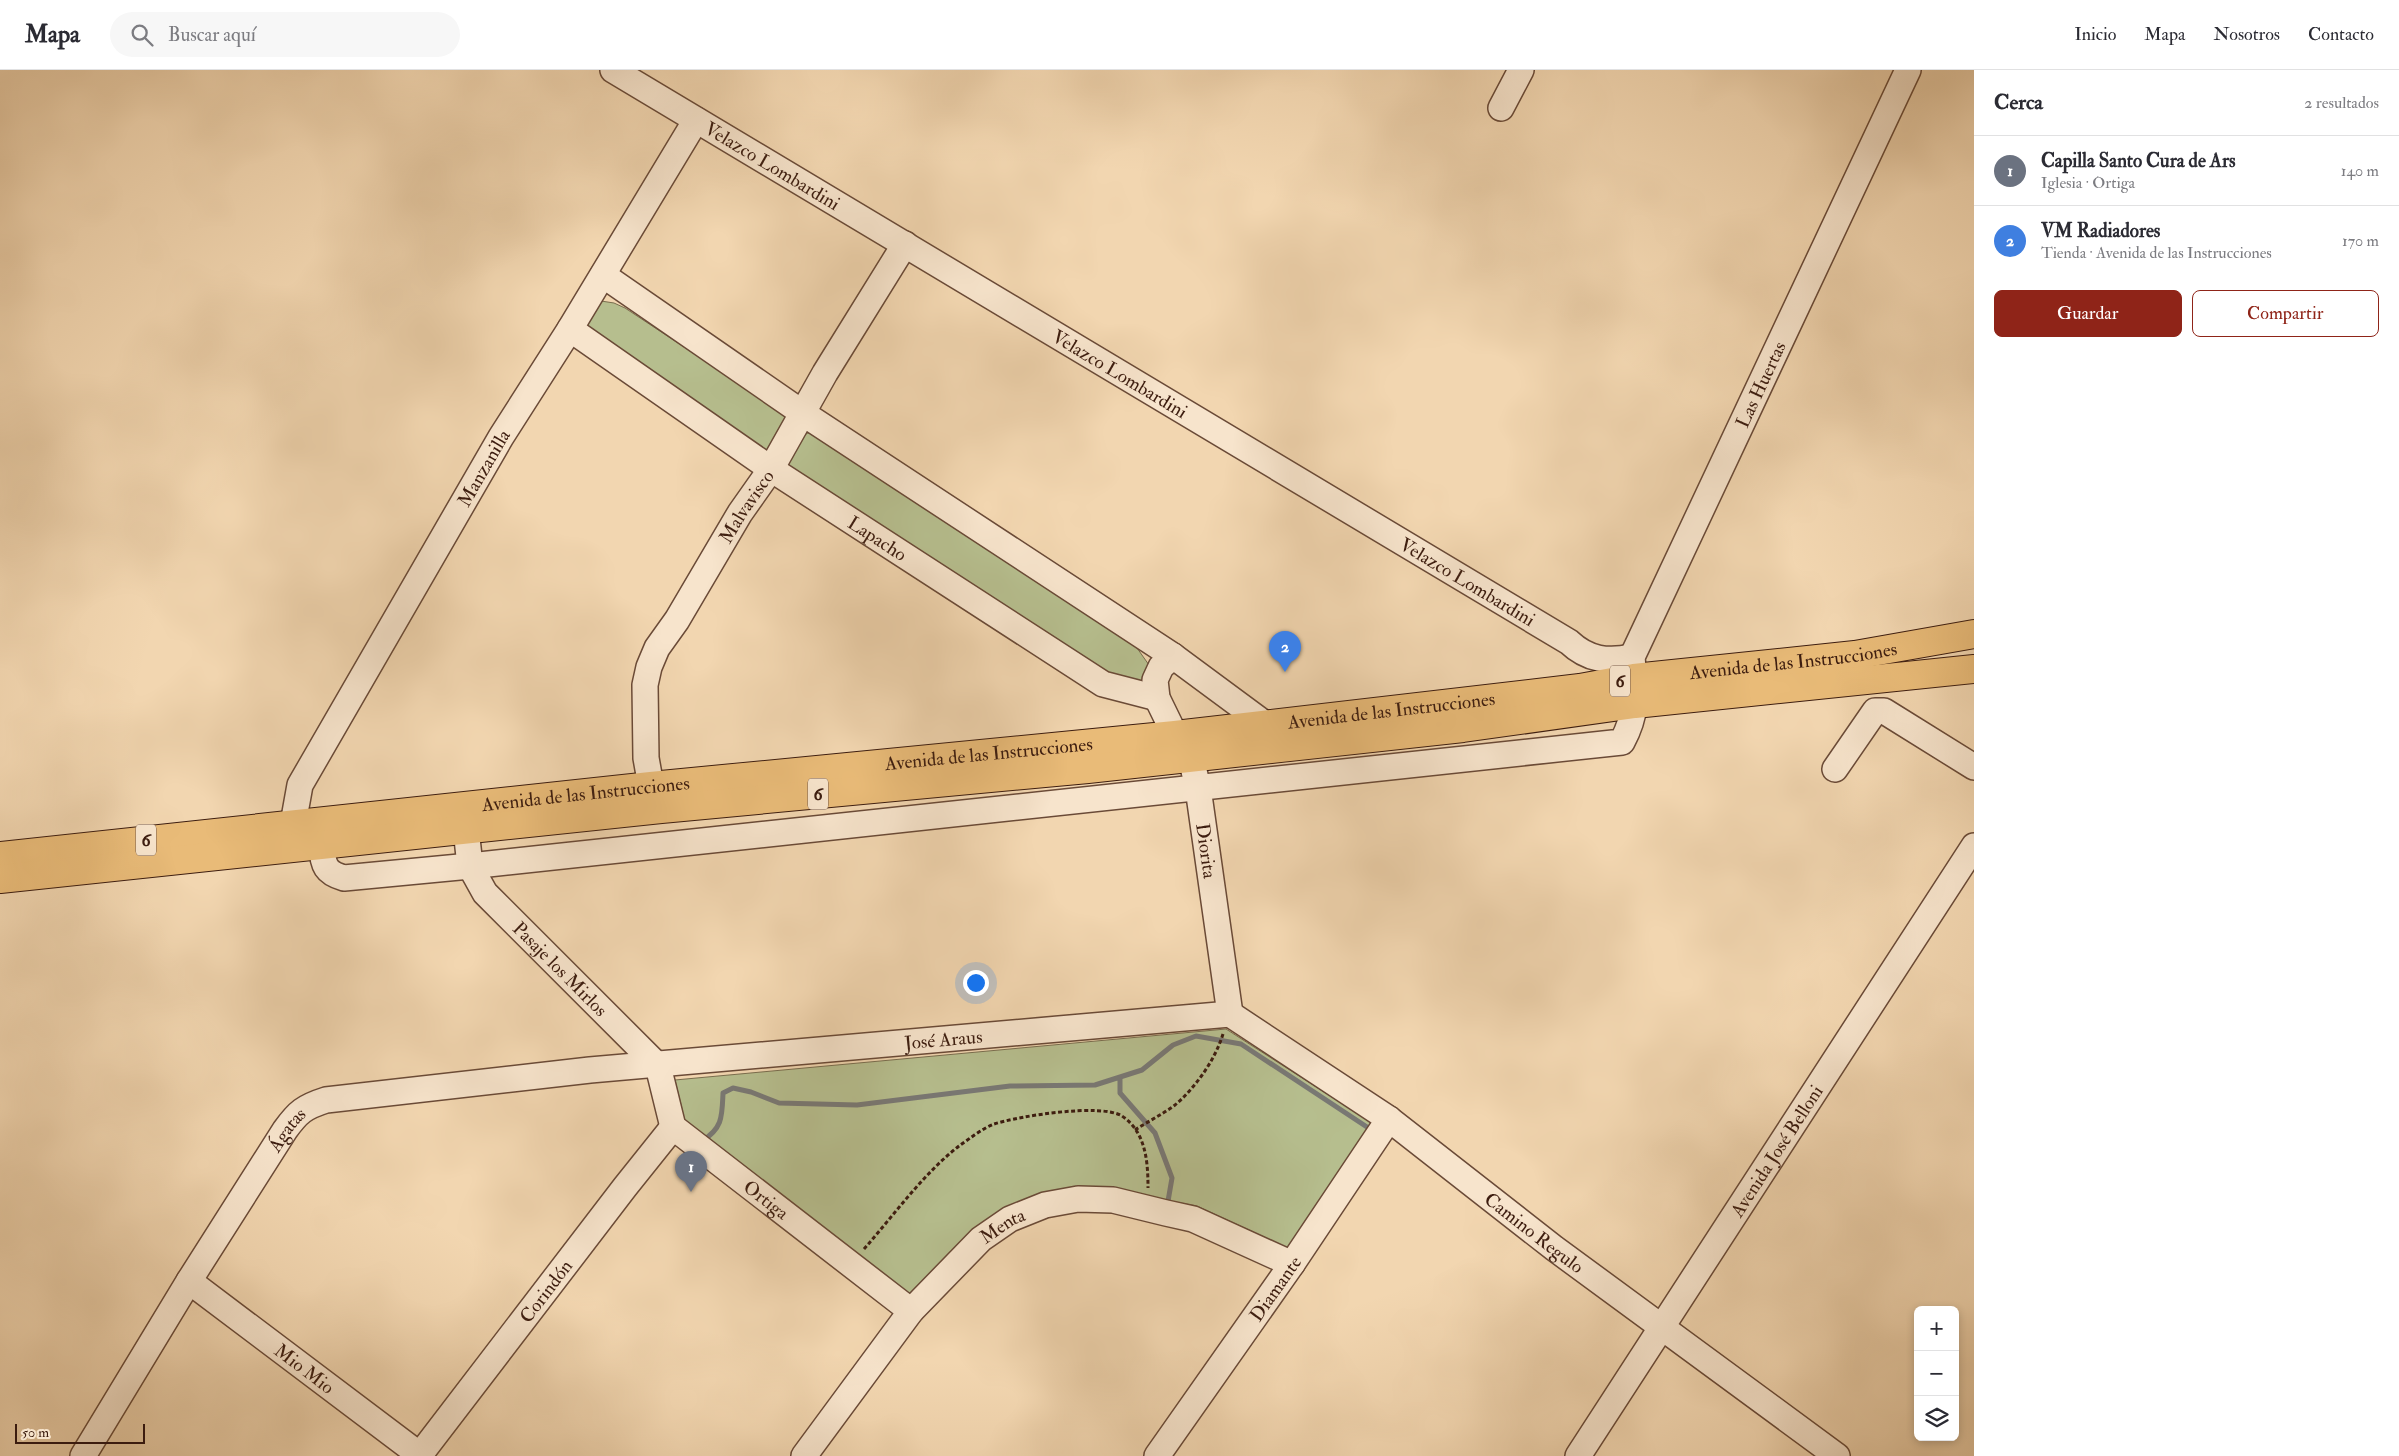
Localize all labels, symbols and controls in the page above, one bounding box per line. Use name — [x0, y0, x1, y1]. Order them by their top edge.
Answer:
search box — [110, 12, 460, 57]
text: Mapa — [25, 19, 80, 50]
icon: search — [128, 21, 156, 49]
text: Buscar aquí — [168, 23, 256, 47]
text: Inicio — [2074, 23, 2116, 46]
text: Mapa — [2144, 23, 2186, 46]
text: Nosotros — [2214, 23, 2280, 46]
text: Contacto — [2308, 23, 2374, 46]
text: Cerca — [1994, 89, 2043, 116]
text: 2 resultados — [2304, 93, 2379, 113]
street label: Velazco Lombardini — [700, 117, 844, 216]
text: Capilla Santo Cura de Ars — [2041, 149, 2236, 173]
text: 1 — [2007, 161, 2013, 181]
text: 140 m — [2341, 161, 2379, 181]
text: Iglesia · Ortiga — [2041, 173, 2135, 193]
text: VM Radiadores — [2041, 219, 2160, 243]
text: 2 — [2006, 231, 2014, 251]
text: 170 m — [2342, 231, 2379, 251]
text: Tienda · Avenida de las Instrucciones — [2041, 243, 2272, 263]
button: Guardar — [1994, 290, 2182, 337]
button: Compartir — [2192, 290, 2379, 337]
street label: Velazco Lombardini — [1048, 325, 1192, 424]
street label: Las Huertas — [1730, 338, 1792, 432]
street label: Manzanilla — [452, 425, 516, 511]
street label: Malvavisco — [714, 465, 780, 548]
street label: Lapacho — [843, 511, 911, 567]
street label: Velazco Lombardini — [1395, 533, 1539, 632]
pin: 2 — [1269, 631, 1301, 672]
street label: Avenida de las Instrucciones — [1687, 637, 1899, 685]
road number: 6 — [1610, 666, 1630, 696]
street label: Avenida de las Instrucciones — [1285, 687, 1497, 735]
street label: Avenida de las Instrucciones — [883, 732, 1094, 776]
street label: Avenida de las Instrucciones — [480, 771, 691, 817]
road number: 6 — [808, 779, 828, 810]
street label: Diorita — [1190, 822, 1222, 880]
road number: 6 — [136, 824, 156, 856]
street label: Pasaje los Mirlos — [507, 917, 612, 1022]
your location — [963, 970, 989, 996]
street label: José Araus — [902, 1025, 983, 1056]
street label: Avenida José Belloni — [1725, 1081, 1829, 1223]
street label: Ágatas — [261, 1102, 311, 1158]
pin: 1 — [675, 1151, 707, 1192]
street label: Ortiga — [738, 1175, 794, 1225]
street label: Camino Regulo — [1479, 1187, 1588, 1279]
street label: Menta — [975, 1203, 1029, 1249]
street label: Diamante — [1244, 1251, 1307, 1326]
street label: Corindón — [514, 1255, 578, 1328]
map controls — [1914, 1306, 1959, 1441]
button: + — [1914, 1306, 1959, 1351]
street label: Mio Mio — [269, 1339, 339, 1399]
button: − — [1914, 1351, 1959, 1396]
button: layers — [1914, 1396, 1959, 1441]
scale bar — [15, 1421, 145, 1444]
text: 50 m — [22, 1424, 49, 1441]

